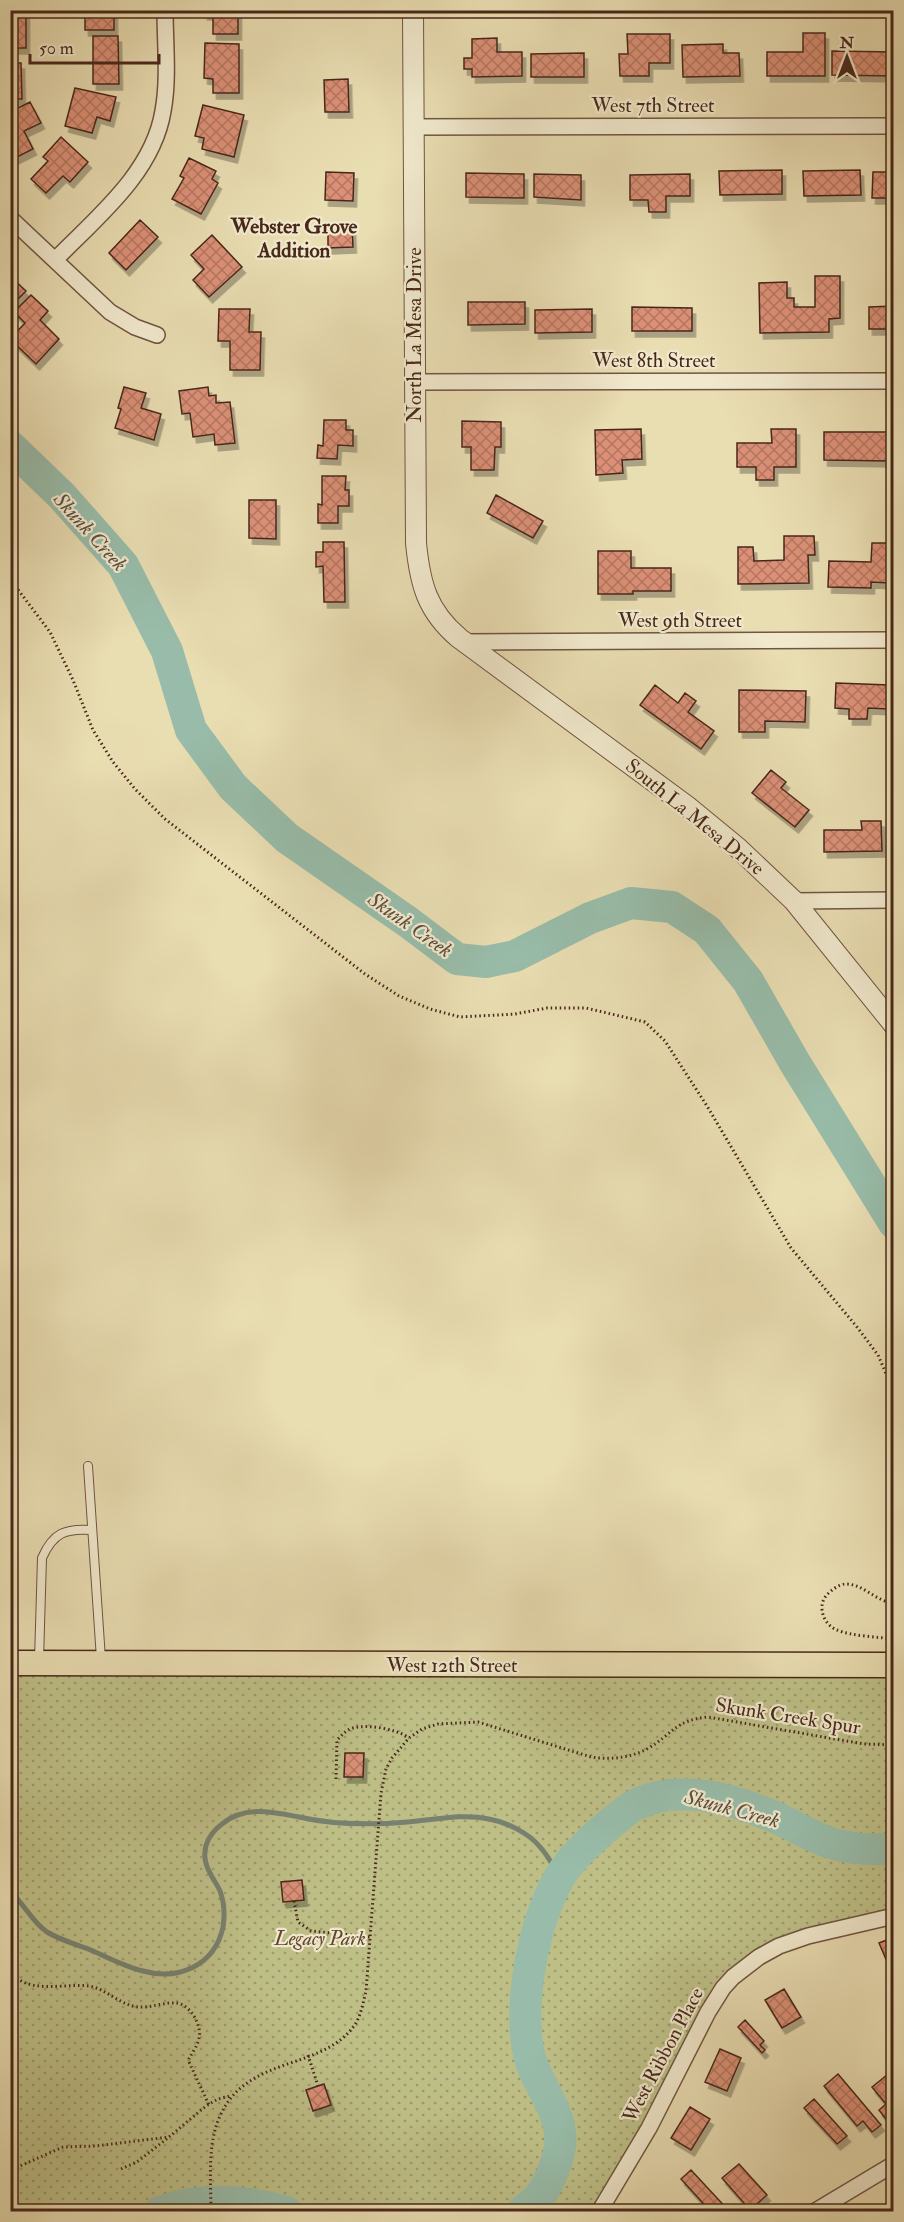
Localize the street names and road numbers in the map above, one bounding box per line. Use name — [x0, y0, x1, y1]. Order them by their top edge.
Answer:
street label: West 7th Street — [590, 93, 715, 118]
street label: North La Mesa Drive — [402, 247, 427, 423]
street label: West 8th Street — [591, 348, 716, 373]
street label: West 9th Street — [617, 608, 743, 633]
street label: South La Mesa Drive — [620, 753, 770, 881]
street label: West 12th Street — [385, 1653, 518, 1678]
street label: Skunk Creek Spur — [714, 1692, 863, 1741]
street label: West Ribbon Place — [616, 1983, 709, 2128]

